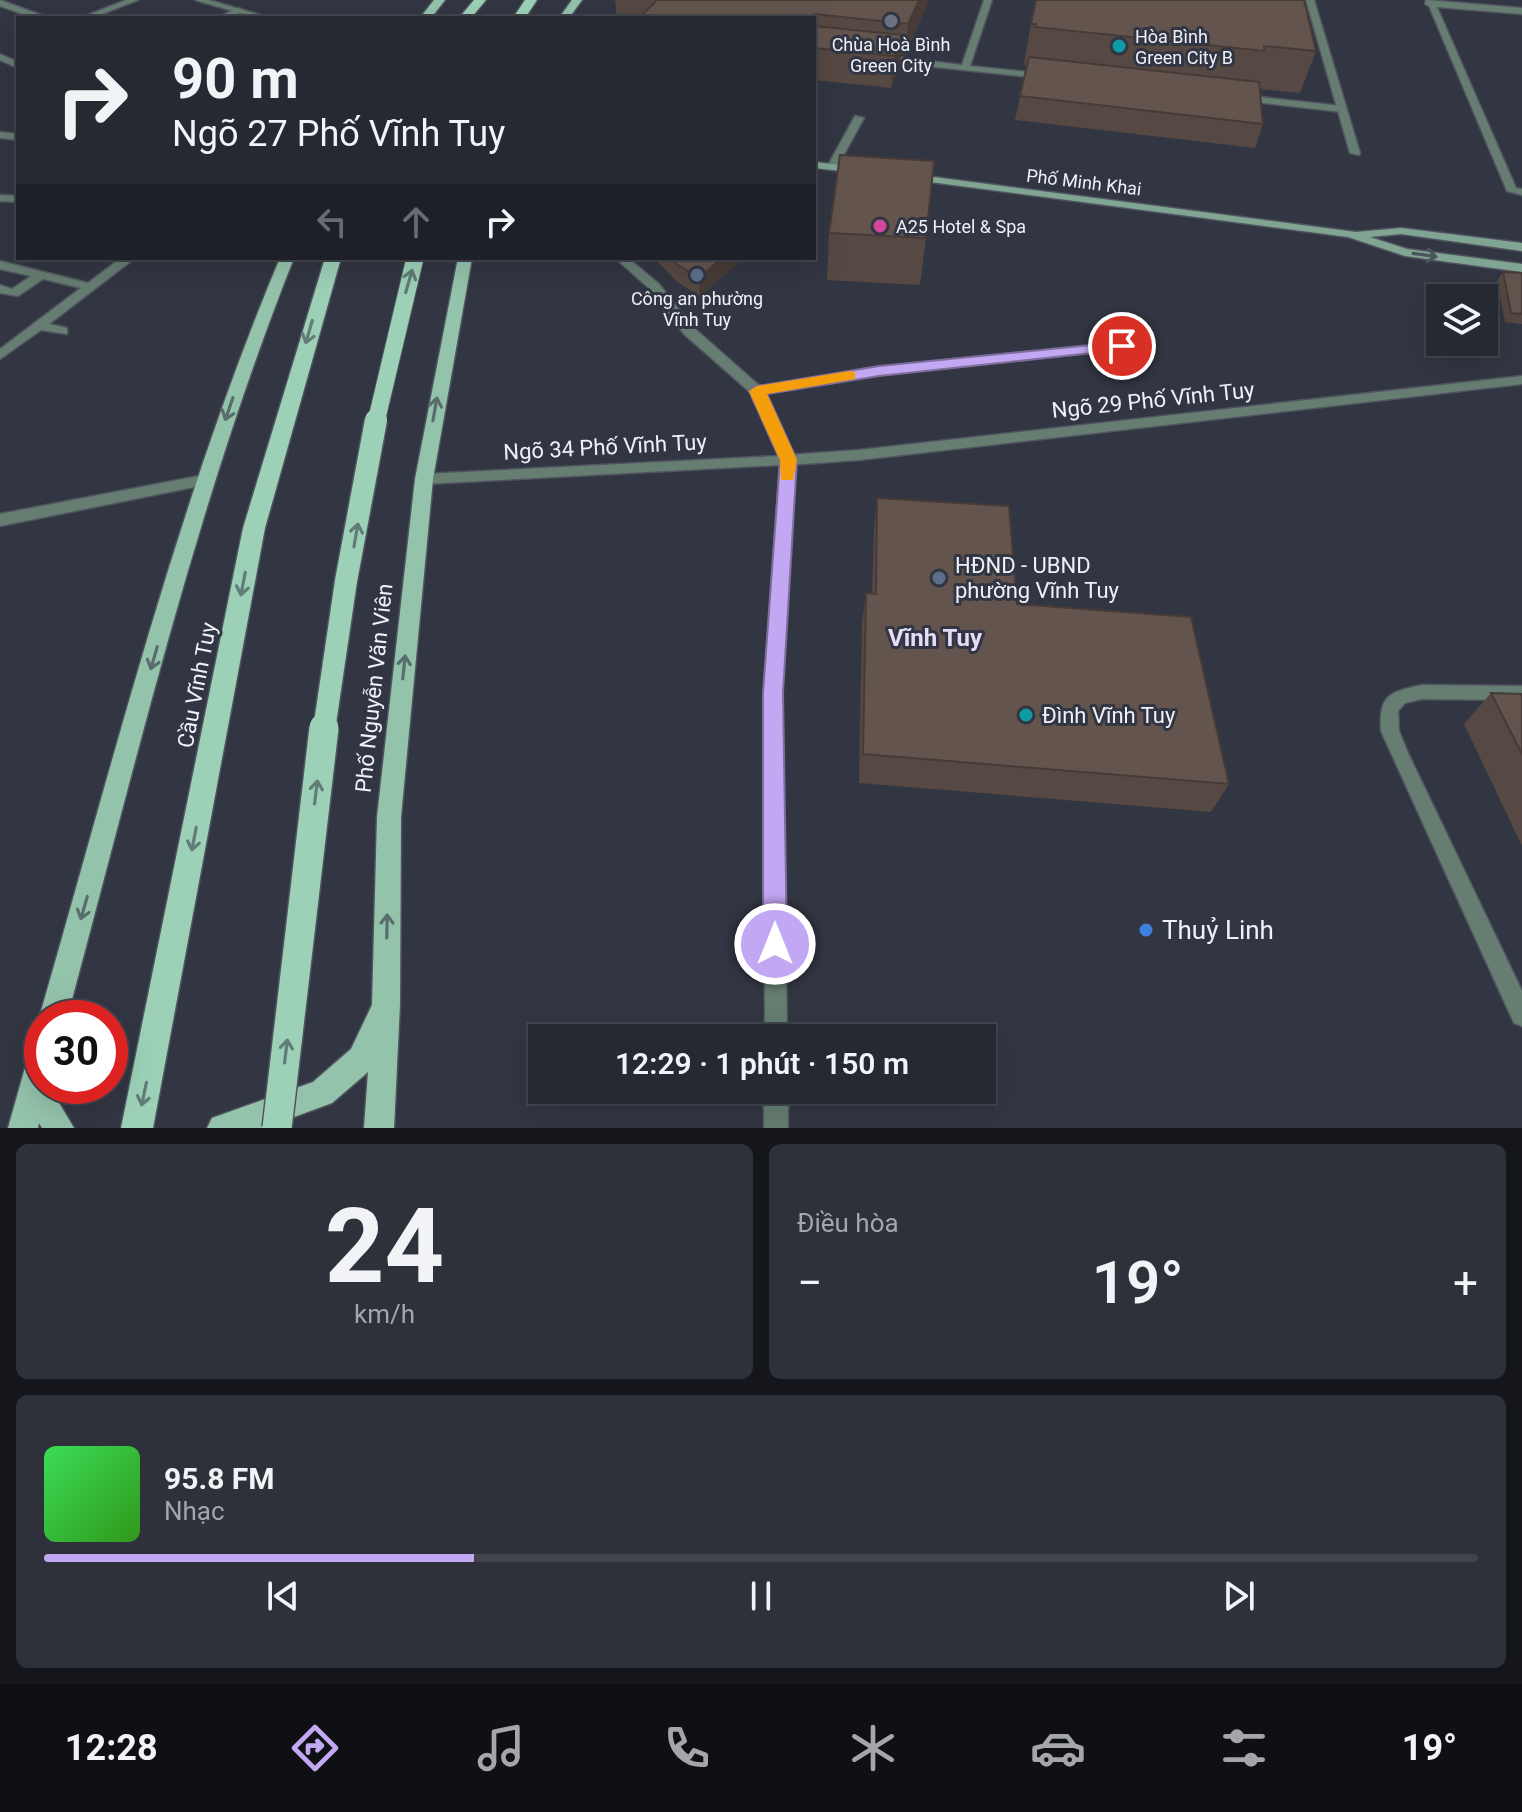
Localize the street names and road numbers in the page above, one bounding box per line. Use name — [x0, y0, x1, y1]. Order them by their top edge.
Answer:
street label: Phố Minh Khai — [1025, 165, 1143, 199]
street label: Ngõ 29 Phố Vĩnh Tuy — [1050, 377, 1256, 423]
street label: Ngõ 34 Phố Vĩnh Tuy — [503, 429, 708, 465]
street label: Phố Nguyễn Văn Viên — [351, 582, 397, 794]
street label: Cầu Vĩnh Tuy — [173, 620, 222, 750]

